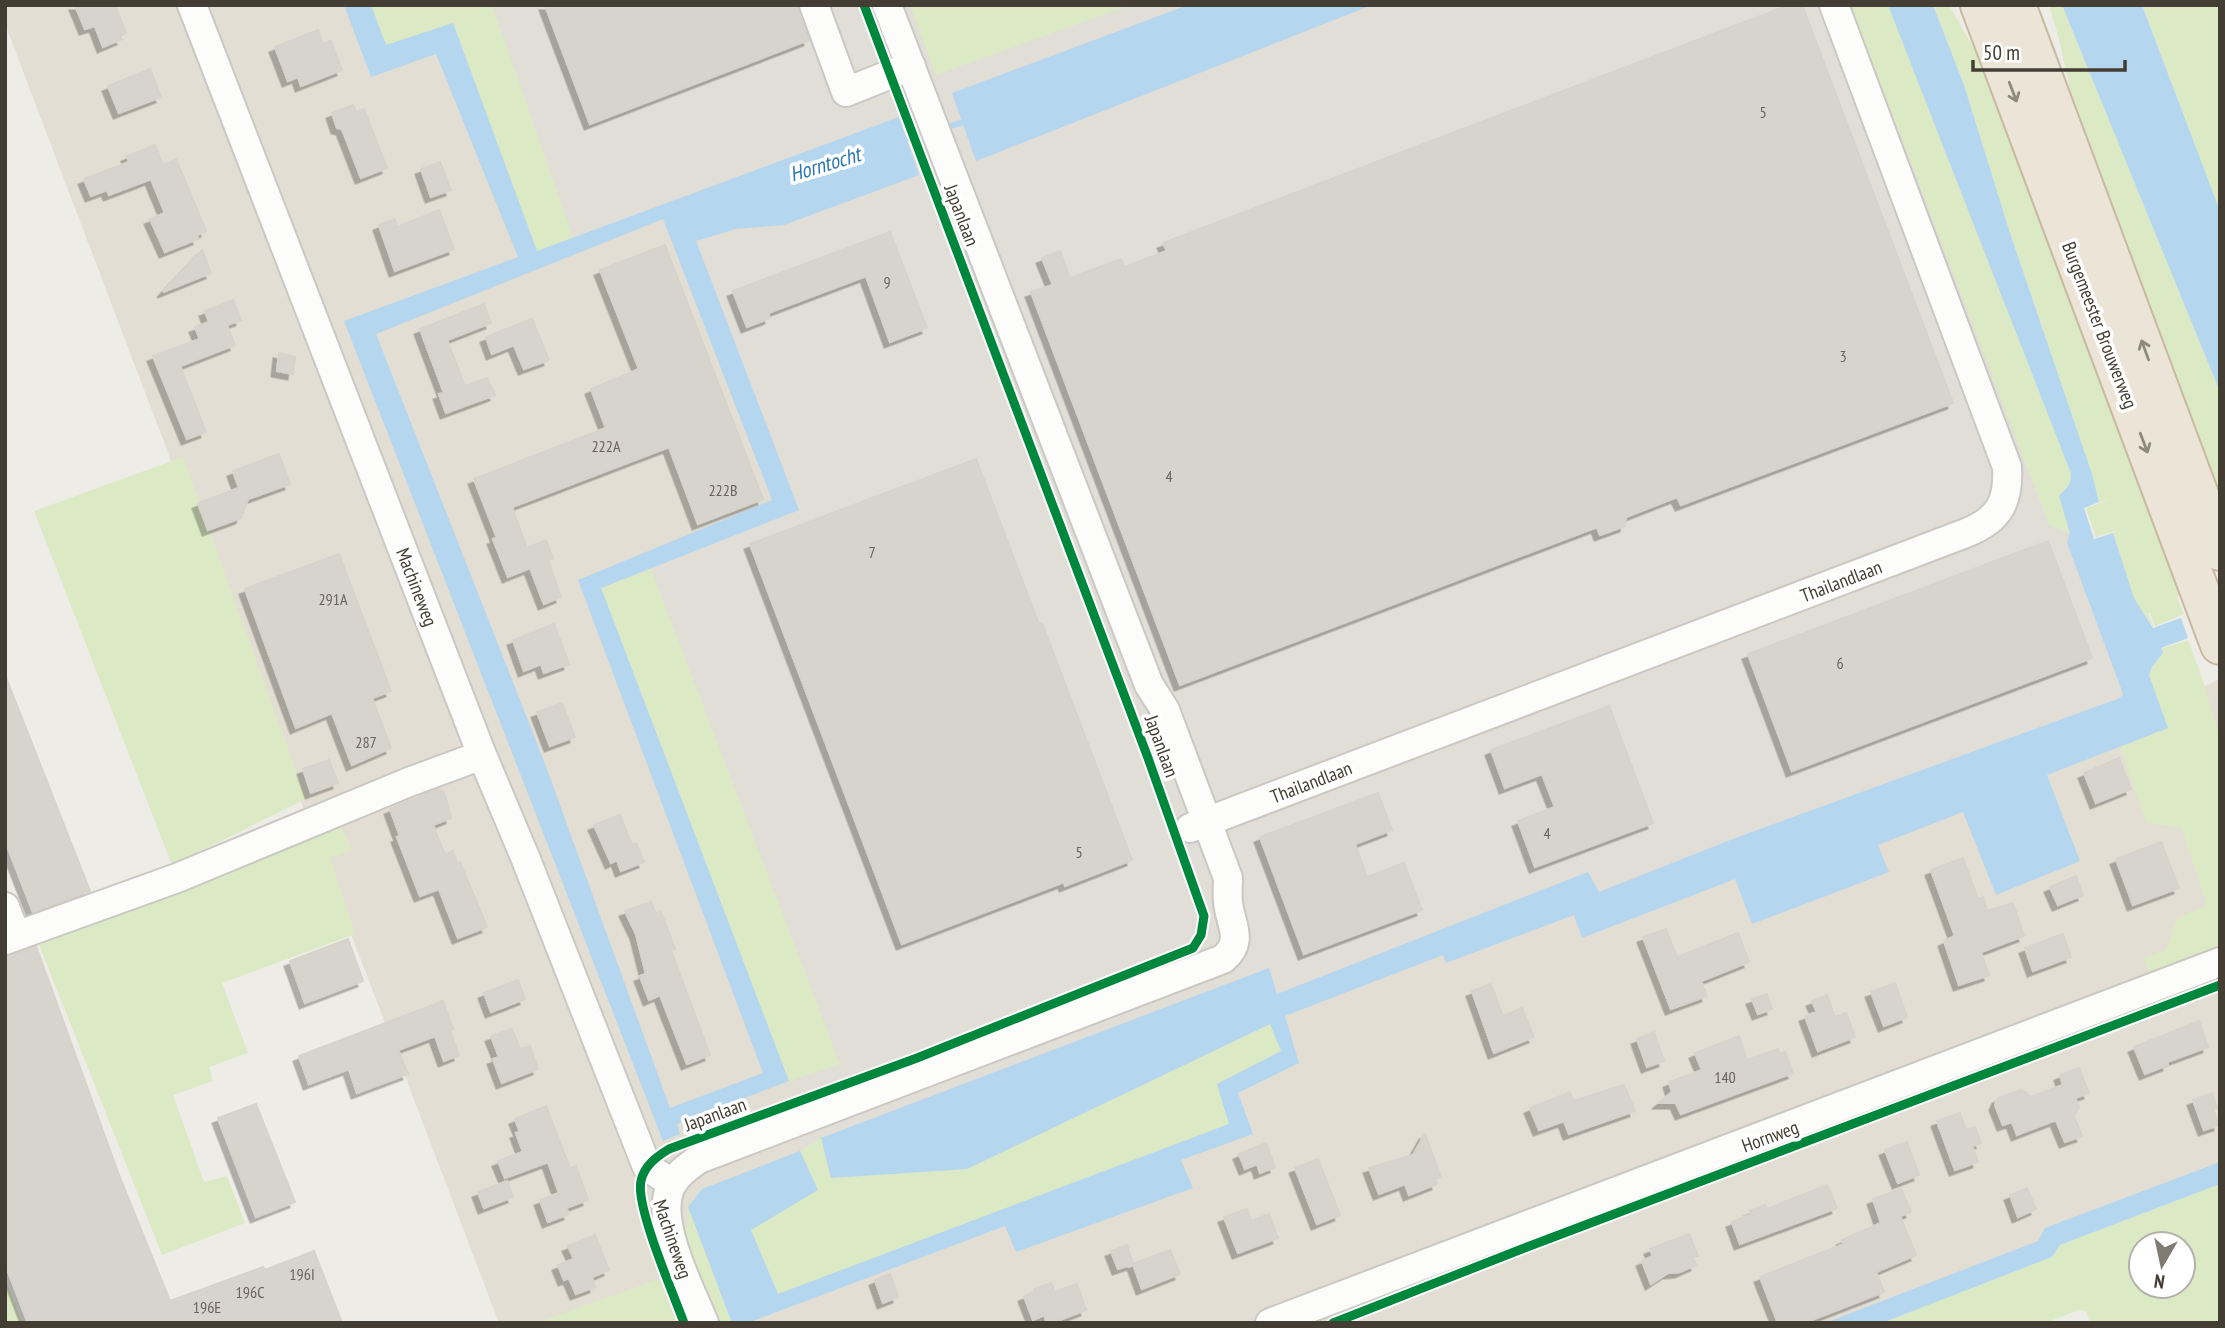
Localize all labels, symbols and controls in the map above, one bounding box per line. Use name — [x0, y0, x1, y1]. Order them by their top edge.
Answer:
scale bar — [1973, 28, 2125, 72]
text: 50 m — [1983, 39, 2020, 66]
one-way arrow — [2007, 81, 2020, 103]
house number: 5 — [1759, 102, 1767, 122]
water label: Horntocht — [786, 140, 866, 188]
street label: Japanlaan — [939, 180, 985, 249]
street label: Burgemeester Brouwerweg — [2057, 238, 2143, 412]
house number: 9 — [883, 272, 891, 292]
one-way arrow — [2137, 339, 2150, 361]
house number: 3 — [1839, 346, 1847, 366]
one-way arrow — [2139, 431, 2151, 453]
house number: 222A — [591, 436, 621, 456]
house number: 4 — [1165, 466, 1173, 486]
house number: 222B — [708, 480, 738, 500]
house number: 7 — [868, 542, 876, 562]
street label: Machineweg — [391, 544, 443, 630]
street label: Thailandlaan — [1797, 555, 1885, 607]
house number: 291A — [318, 589, 348, 609]
house number: 6 — [1836, 653, 1844, 673]
street label: Japanlaan — [1139, 711, 1184, 780]
house number: 287 — [355, 732, 377, 752]
street label: Thailandlaan — [1267, 756, 1355, 808]
house number: 4 — [1543, 823, 1551, 843]
house number: 5 — [1075, 842, 1083, 862]
house number: 140 — [1714, 1067, 1736, 1087]
street label: Japanlaan — [680, 1092, 749, 1137]
street label: Hornweg — [1738, 1115, 1802, 1157]
street label: Machineweg — [648, 1196, 698, 1282]
north arrow — [2127, 1230, 2197, 1300]
house number: 196I — [289, 1264, 315, 1284]
text: N — [2152, 1269, 2166, 1294]
house number: 196C — [236, 1282, 264, 1302]
house number: 196E — [193, 1297, 221, 1317]

